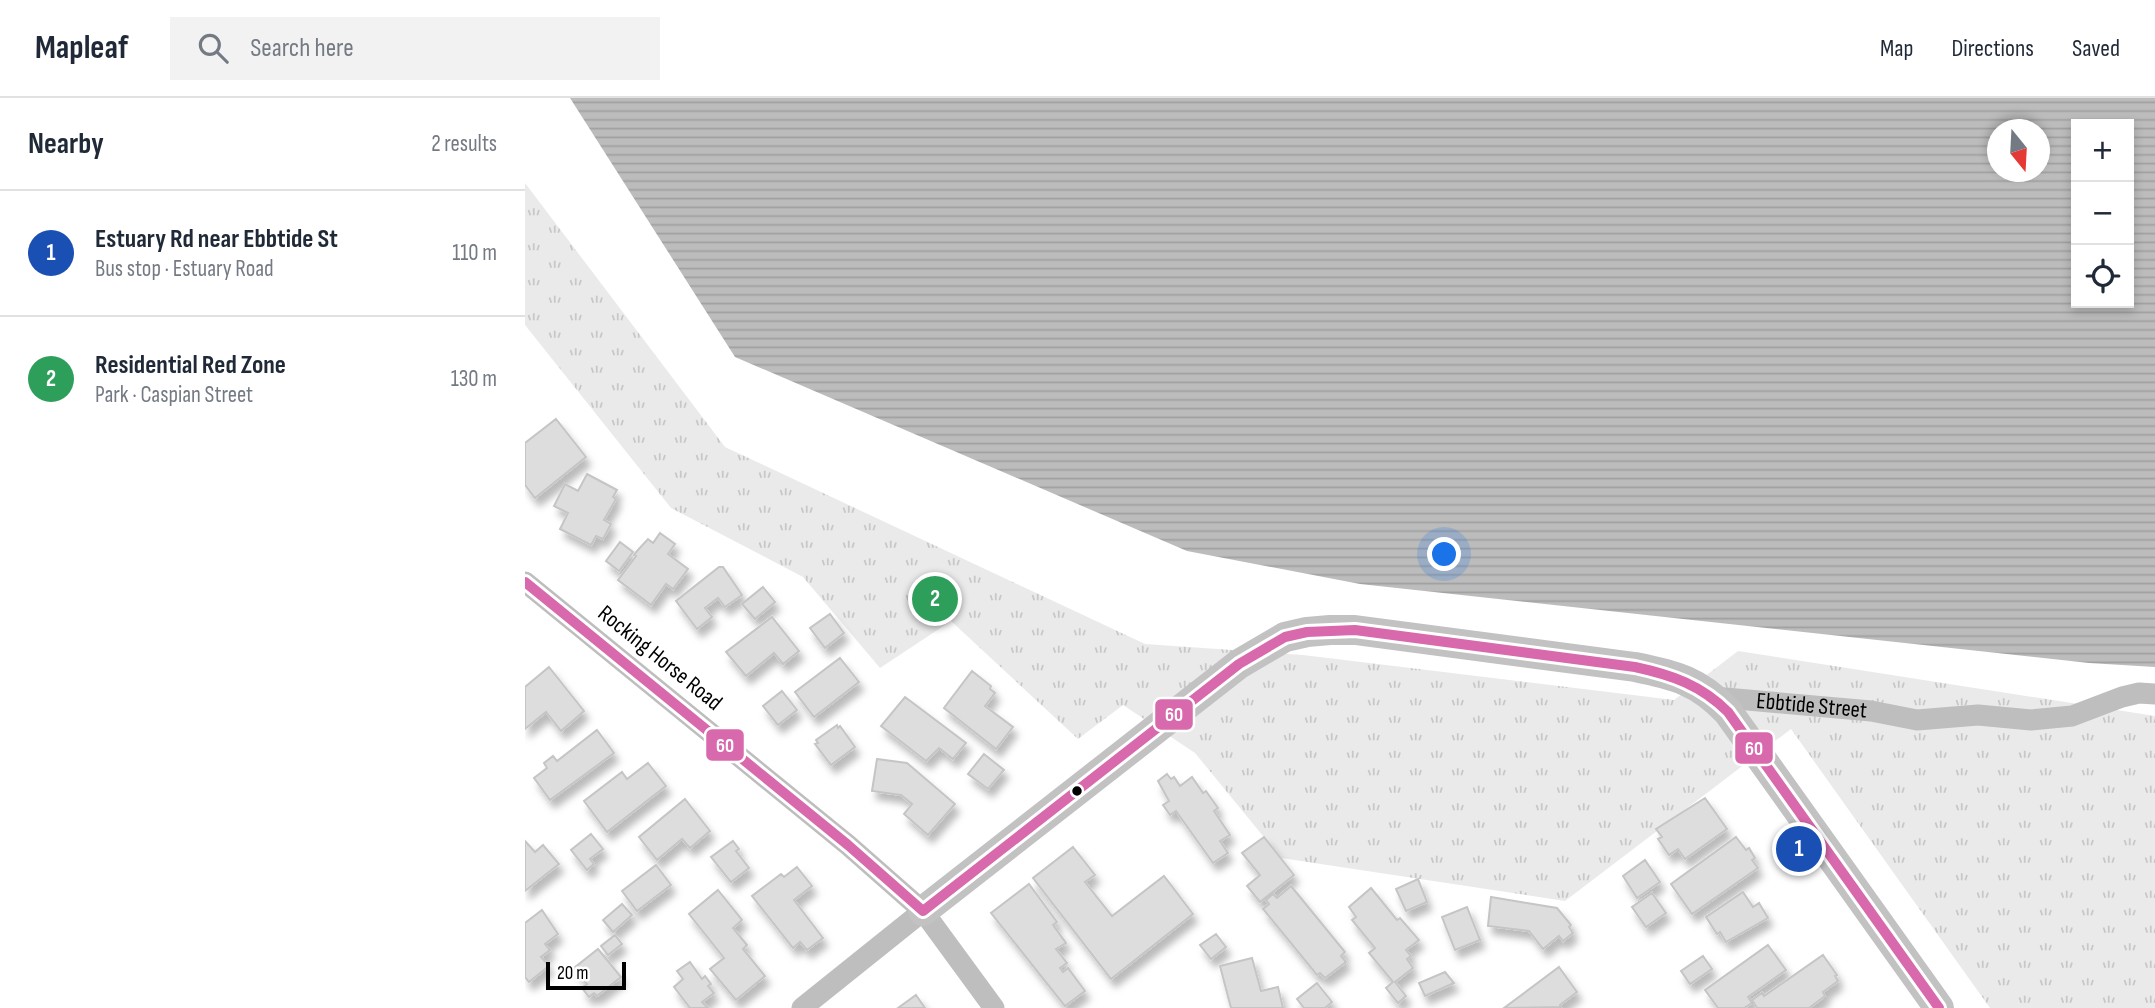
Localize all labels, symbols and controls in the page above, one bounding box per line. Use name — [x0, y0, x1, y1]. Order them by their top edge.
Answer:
search box — [170, 17, 660, 80]
text: Mapleaf — [35, 28, 128, 68]
icon: search — [194, 29, 232, 67]
text: Search here — [250, 33, 354, 64]
text: Map — [1880, 34, 1913, 63]
text: Directions — [1951, 34, 2034, 63]
text: Saved — [2072, 34, 2120, 63]
north arrow — [1987, 119, 2050, 182]
map controls — [2071, 119, 2134, 308]
button: + — [2071, 119, 2134, 182]
text: Nearby — [28, 126, 104, 162]
text: 2 results — [431, 130, 497, 158]
button: − — [2071, 182, 2134, 245]
text: Estuary Rd near Ebbtide St — [95, 224, 338, 255]
text: 1 — [46, 239, 56, 267]
text: 110 m — [452, 239, 497, 267]
button: locate — [2071, 245, 2134, 308]
text: Bus stop · Estuary Road — [95, 255, 274, 283]
text: Residential Red Zone — [95, 350, 286, 381]
text: 2 — [46, 365, 56, 393]
text: 130 m — [451, 365, 497, 393]
text: Park · Caspian Street — [95, 381, 253, 409]
your location — [1427, 537, 1461, 571]
pin: 2 — [912, 573, 958, 625]
street label: Rocking Horse Road — [592, 599, 728, 717]
street label: Ebbtide Street — [1755, 687, 1868, 725]
line badge: 60 — [1154, 698, 1194, 731]
text: 60 — [1165, 704, 1183, 727]
line badge: 60 — [705, 728, 745, 762]
line badge: 60 — [1734, 731, 1774, 765]
text: 60 — [716, 735, 734, 758]
text: 60 — [1745, 738, 1763, 761]
unlabelled marker — [1070, 784, 1084, 798]
pin: 1 — [1776, 823, 1822, 875]
scale bar — [546, 959, 627, 991]
text: 20 m — [557, 962, 589, 985]

